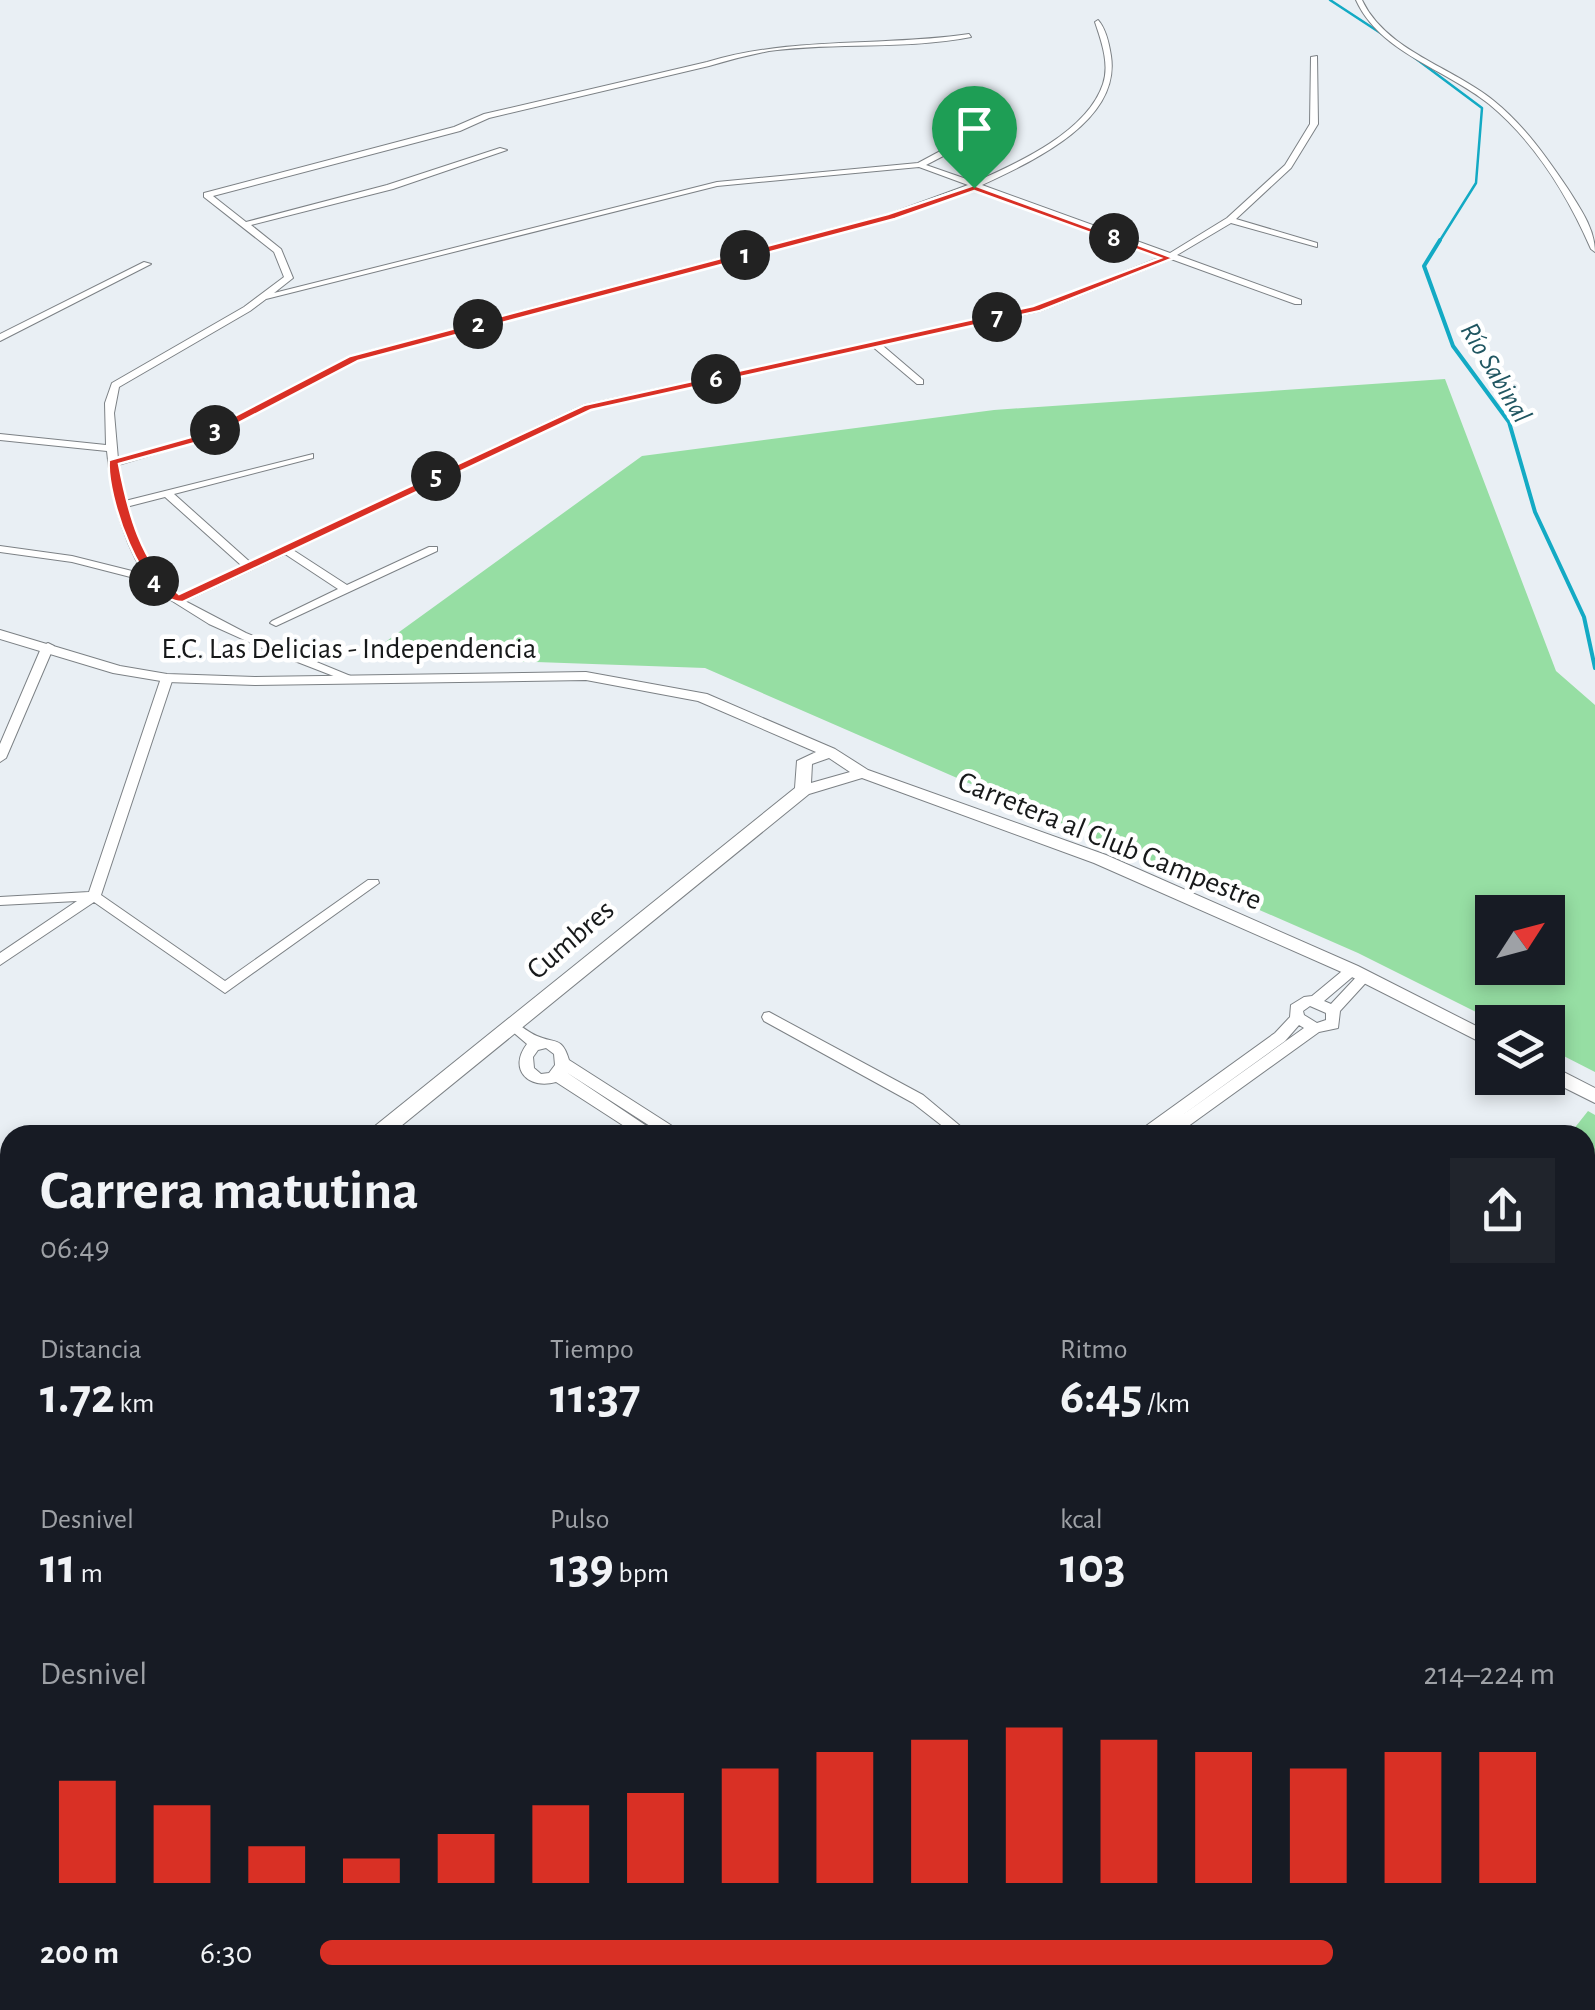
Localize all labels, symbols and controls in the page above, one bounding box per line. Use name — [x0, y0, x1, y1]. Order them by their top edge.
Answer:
pin — [932, 86, 1017, 189]
icon: arrive — [947, 101, 1002, 156]
pin: 8 — [1089, 213, 1139, 263]
text: 8 — [1107, 224, 1121, 252]
pin: 1 — [720, 230, 770, 280]
text: 1 — [740, 241, 750, 269]
pin: 7 — [972, 292, 1022, 342]
pin: 2 — [453, 299, 503, 349]
text: 7 — [991, 303, 1003, 331]
text: 2 — [471, 310, 485, 338]
water label: Río Sabinal — [1455, 318, 1536, 428]
pin: 6 — [691, 354, 741, 404]
text: 6 — [709, 365, 723, 393]
pin: 3 — [190, 405, 240, 455]
text: 3 — [209, 416, 221, 444]
pin: 5 — [411, 451, 461, 501]
text: 5 — [430, 462, 442, 490]
pin: 4 — [129, 556, 179, 606]
text: 4 — [147, 567, 161, 595]
street label: E.C. Las Delicias - Independencia — [161, 634, 537, 664]
street label: Carretera al Club Campestre — [953, 766, 1266, 916]
street label: Cumbres — [522, 894, 620, 985]
north arrow — [1475, 895, 1565, 985]
map controls — [1475, 895, 1565, 1095]
button: layers — [1475, 1005, 1565, 1095]
button: share — [1450, 1158, 1555, 1263]
text: Carrera matutina — [40, 1164, 419, 1219]
text: 06:49 — [40, 1232, 110, 1264]
text: Distancia — [40, 1336, 142, 1364]
text: Tiempo — [550, 1336, 634, 1364]
text: Ritmo — [1060, 1336, 1127, 1364]
text: 1.72 — [40, 1372, 115, 1422]
text: 11:37 — [550, 1372, 641, 1422]
text: 6:45 — [1060, 1372, 1142, 1422]
text: km — [115, 1390, 154, 1418]
text: /km — [1142, 1390, 1190, 1418]
text: Desnivel — [40, 1506, 134, 1534]
text: Pulso — [550, 1506, 609, 1534]
text: kcal — [1060, 1506, 1103, 1534]
text: 11 — [40, 1542, 76, 1592]
text: 139 — [550, 1542, 614, 1592]
text: 103 — [1060, 1542, 1126, 1592]
text: m — [76, 1560, 103, 1588]
text: bpm — [614, 1560, 669, 1588]
text: Desnivel — [40, 1658, 147, 1690]
text: 214–224 m — [1423, 1658, 1555, 1690]
text: 200 m — [40, 1937, 119, 1969]
text: 6:30 — [200, 1937, 252, 1969]

